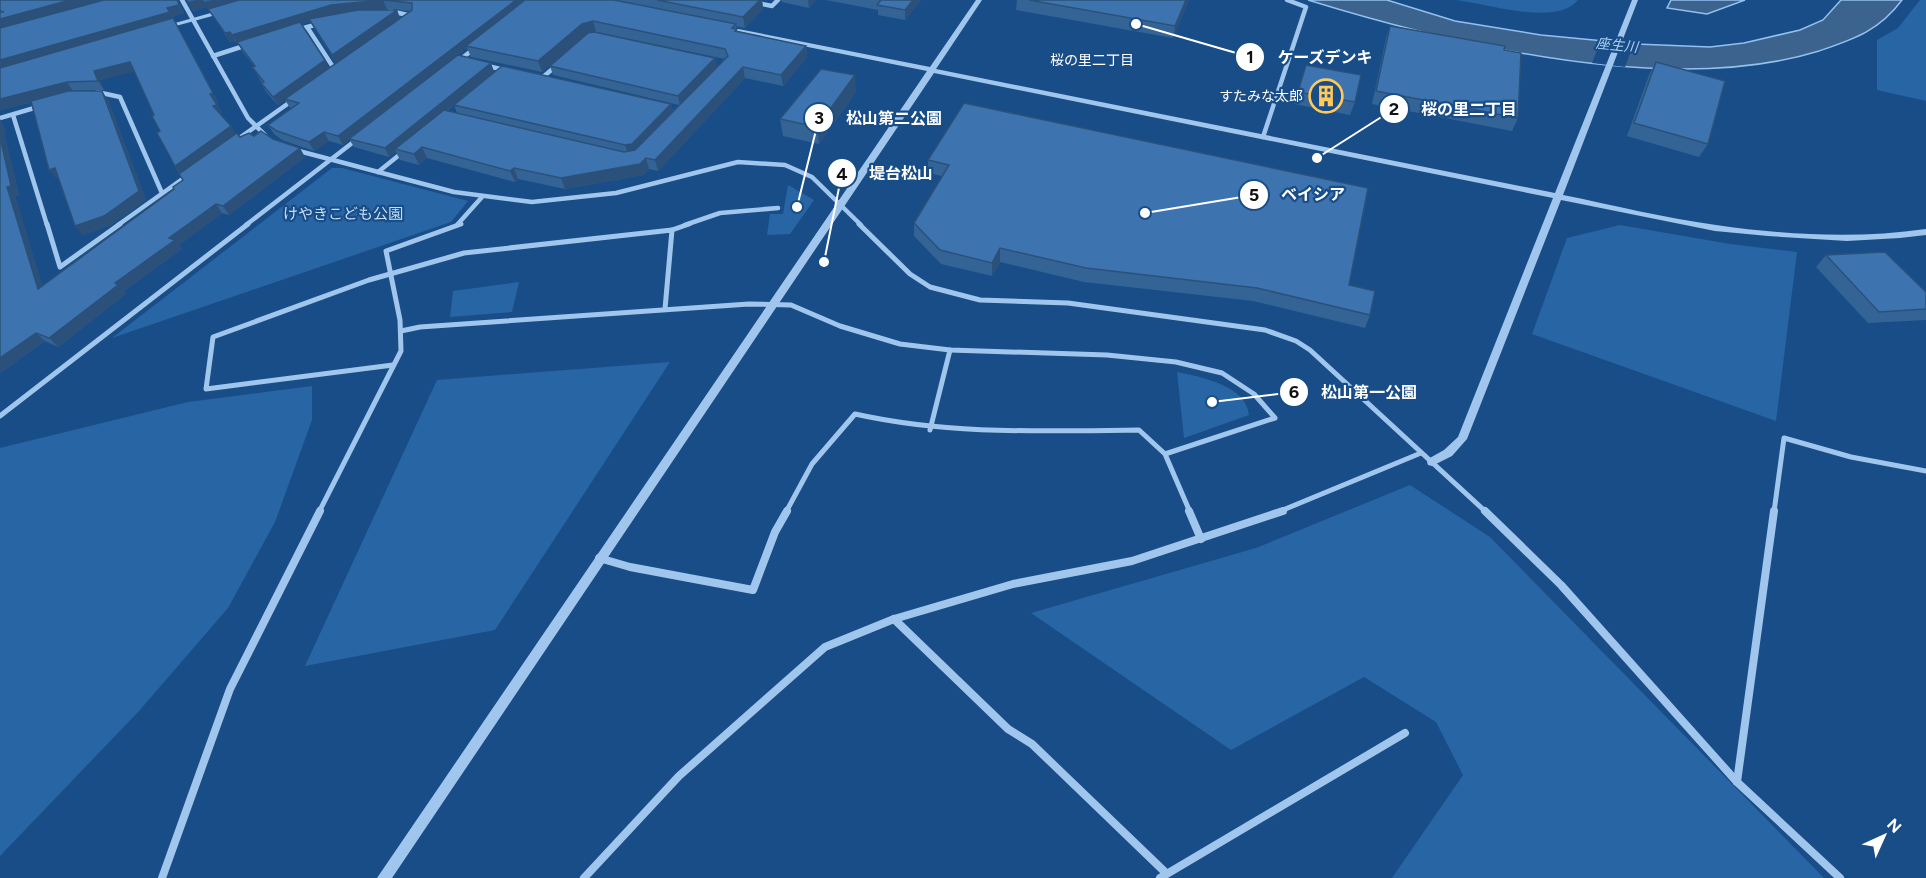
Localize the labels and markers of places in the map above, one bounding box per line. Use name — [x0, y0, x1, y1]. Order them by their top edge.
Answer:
callout: ケーズデンキ — [1235, 40, 1385, 74]
building icon: すたみな太郎 — [1308, 78, 1344, 114]
place label: すたみな太郎 — [1219, 88, 1303, 105]
callout: 桜の里二丁目 — [1379, 92, 1529, 126]
callout: 松山第二公園 — [804, 101, 954, 135]
callout: 堤台松山 — [827, 156, 945, 190]
callout: ベイシア — [1239, 178, 1357, 212]
callout: 松山第一公園 — [1279, 375, 1429, 409]

